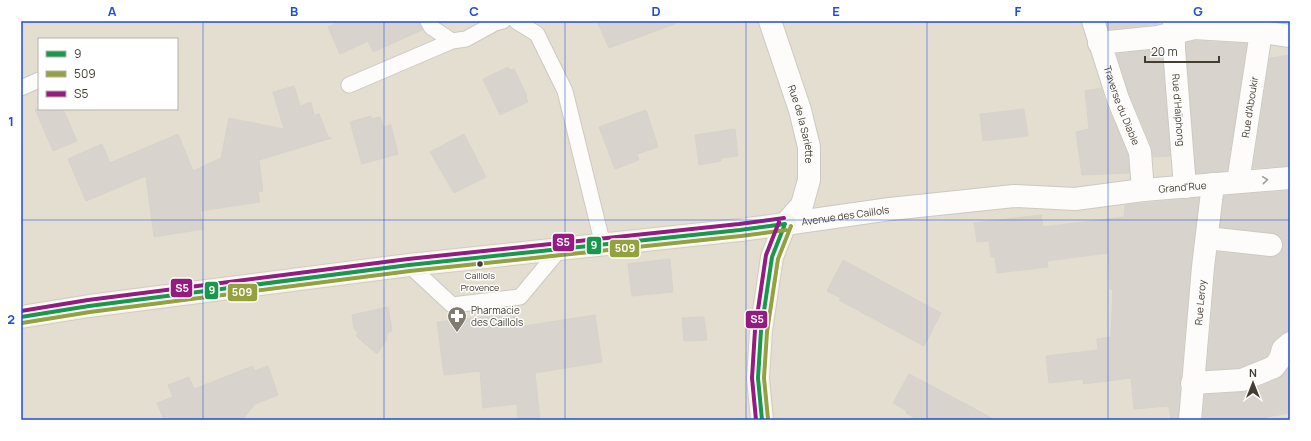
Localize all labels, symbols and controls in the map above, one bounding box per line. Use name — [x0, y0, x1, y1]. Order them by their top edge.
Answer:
text: A — [108, 2, 117, 20]
text: B — [290, 2, 298, 20]
text: C — [469, 2, 479, 20]
text: D — [651, 2, 661, 20]
text: E — [832, 2, 840, 20]
text: F — [1015, 2, 1022, 20]
text: G — [1193, 2, 1203, 20]
legend — [38, 38, 178, 110]
scale bar — [1145, 38, 1219, 64]
text: 20 m — [1151, 43, 1178, 60]
text: 9 — [74, 45, 81, 62]
street label: Traverse du Diable — [1101, 64, 1143, 147]
text: 509 — [74, 65, 96, 82]
street label: Rue d'Haïphong — [1169, 73, 1189, 147]
street label: Rue d'Aboukir — [1238, 75, 1261, 139]
street label: Rue de la Sariette — [785, 83, 816, 163]
text: S5 — [74, 85, 88, 102]
text: 1 — [8, 112, 14, 130]
one-way arrow — [1262, 175, 1268, 184]
street label: Grand'Rue — [1158, 178, 1207, 196]
street label: Avenue des Caillols — [801, 202, 890, 229]
line badge: S5 — [552, 233, 575, 252]
text: S5 — [556, 234, 570, 249]
line badge: 9 — [586, 236, 602, 255]
text: 9 — [591, 237, 598, 252]
line badge: 509 — [609, 239, 640, 258]
text: 509 — [615, 240, 635, 255]
marker: Caillols Provence — [475, 259, 485, 269]
place label: Caillols Provence — [461, 269, 499, 294]
line badge: S5 — [170, 278, 193, 298]
street label: Rue Leroy — [1191, 278, 1209, 326]
text: S5 — [175, 280, 189, 295]
line badge: 9 — [204, 281, 219, 300]
text: 9 — [209, 282, 216, 297]
line badge: 509 — [227, 283, 258, 302]
text: 509 — [232, 284, 252, 299]
place label: Pharmacie des Caillols — [471, 303, 523, 329]
pharmacy icon: Pharmacie des Caillols — [446, 305, 468, 333]
text: 2 — [7, 310, 15, 328]
line badge: S5 — [745, 310, 768, 329]
text: S5 — [750, 311, 764, 326]
north arrow — [1233, 363, 1273, 403]
text: N — [1249, 365, 1257, 380]

